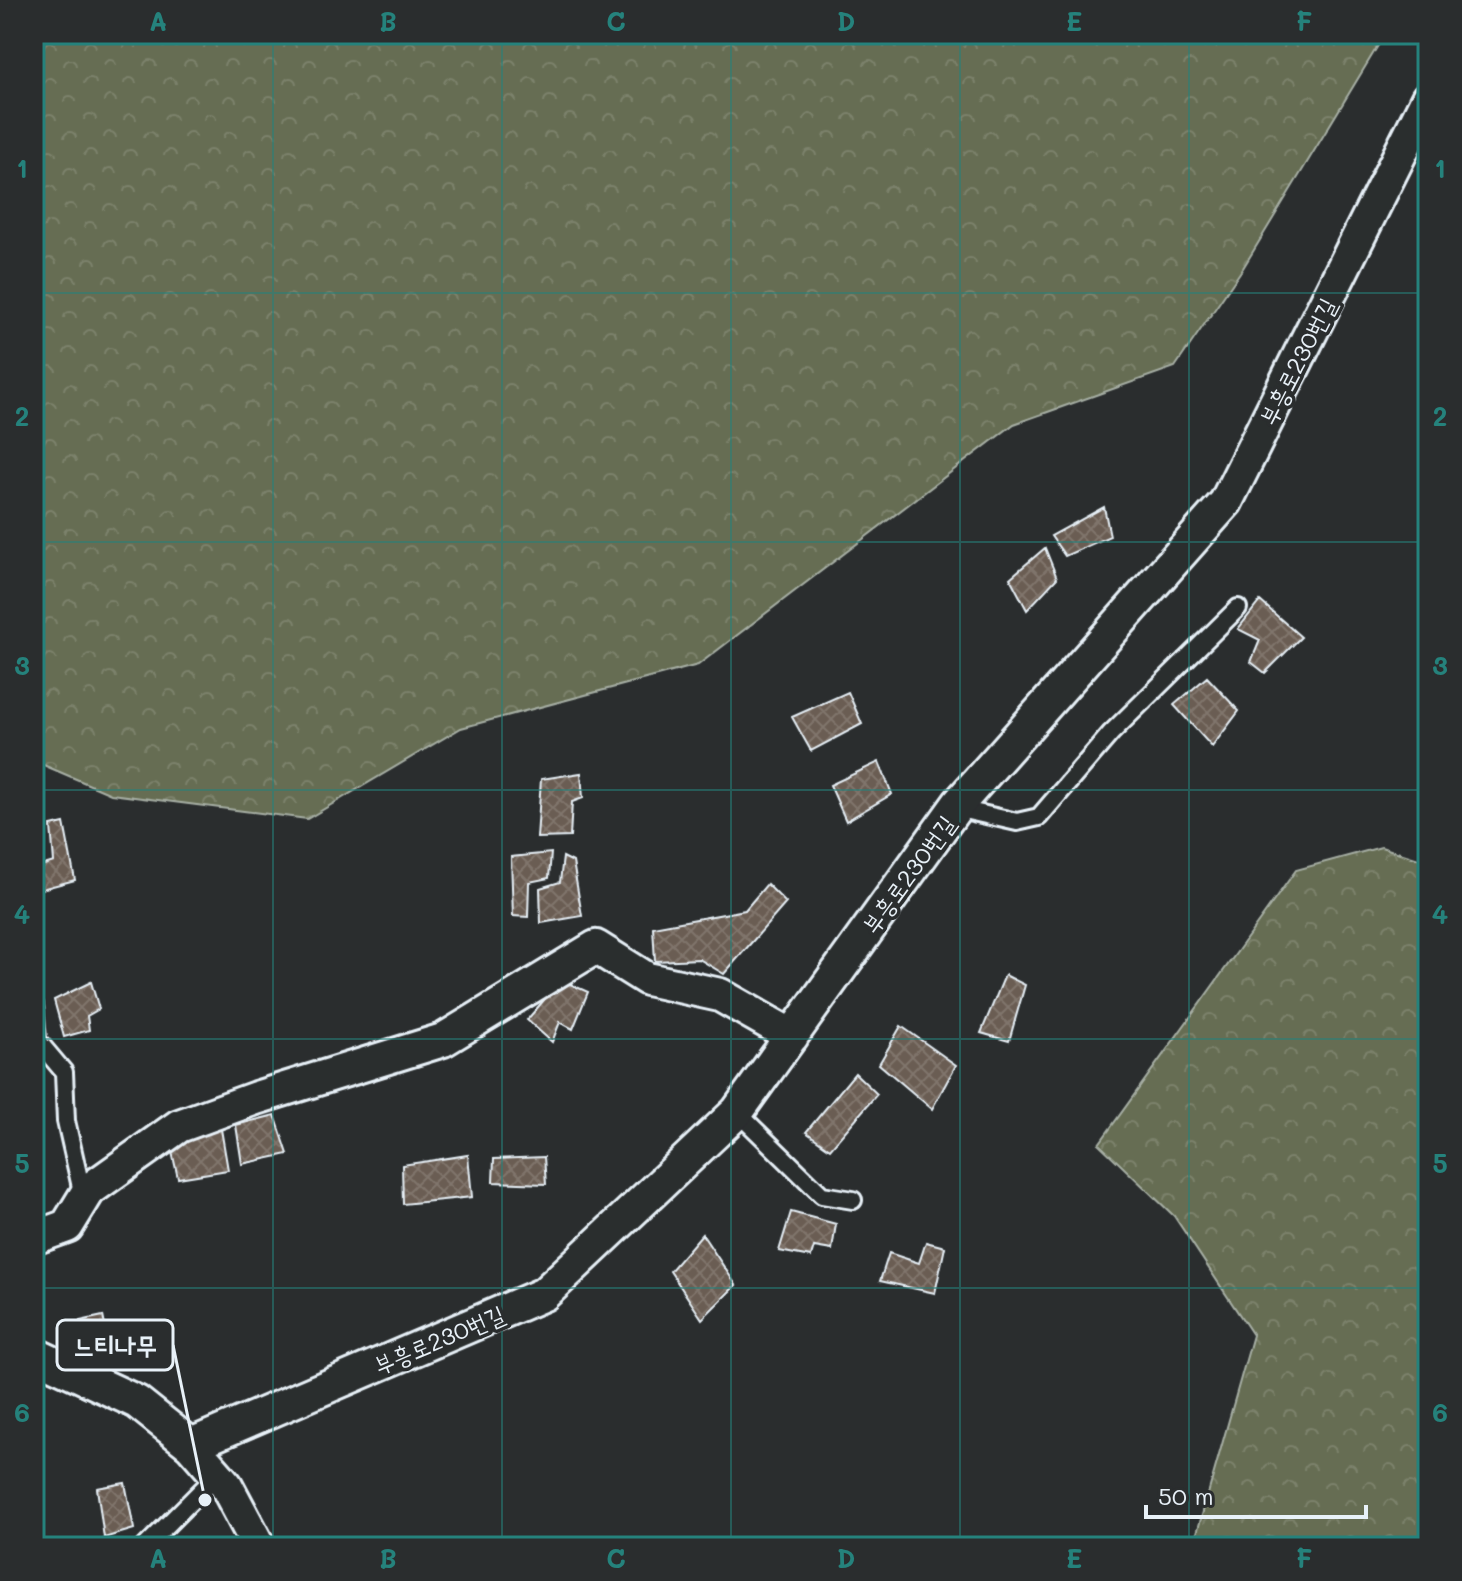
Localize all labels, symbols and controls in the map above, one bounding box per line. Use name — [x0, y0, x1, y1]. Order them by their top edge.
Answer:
text: A — [149, 4, 167, 38]
text: B — [379, 4, 397, 38]
text: C — [606, 4, 626, 38]
text: D — [837, 4, 855, 38]
text: E — [1066, 4, 1082, 38]
text: F — [1296, 4, 1312, 38]
text: 1 — [16, 151, 28, 185]
text: 1 — [1434, 151, 1446, 185]
street label: 부흥로230번길 — [1252, 292, 1342, 430]
text: 2 — [15, 399, 29, 433]
text: 2 — [1433, 399, 1447, 433]
text: 3 — [14, 648, 30, 682]
text: 3 — [1432, 648, 1448, 682]
street label: 부흥로230번길 — [855, 809, 961, 939]
text: 4 — [14, 897, 30, 931]
text: 4 — [1432, 897, 1448, 931]
text: 5 — [14, 1146, 30, 1180]
text: 5 — [1432, 1146, 1448, 1180]
street label: 부흥로230번길 — [369, 1298, 509, 1380]
callout: 느티나무 — [57, 1320, 173, 1370]
text: 느티나무 — [73, 1328, 157, 1362]
text: 6 — [14, 1395, 30, 1429]
text: 6 — [1432, 1395, 1448, 1429]
scale bar — [1146, 1469, 1366, 1519]
text: 50 m — [1158, 1480, 1214, 1511]
text: A — [149, 1541, 167, 1575]
text: B — [379, 1541, 397, 1575]
text: C — [606, 1541, 626, 1575]
text: D — [837, 1541, 855, 1575]
text: E — [1066, 1541, 1082, 1575]
text: F — [1296, 1541, 1312, 1575]

